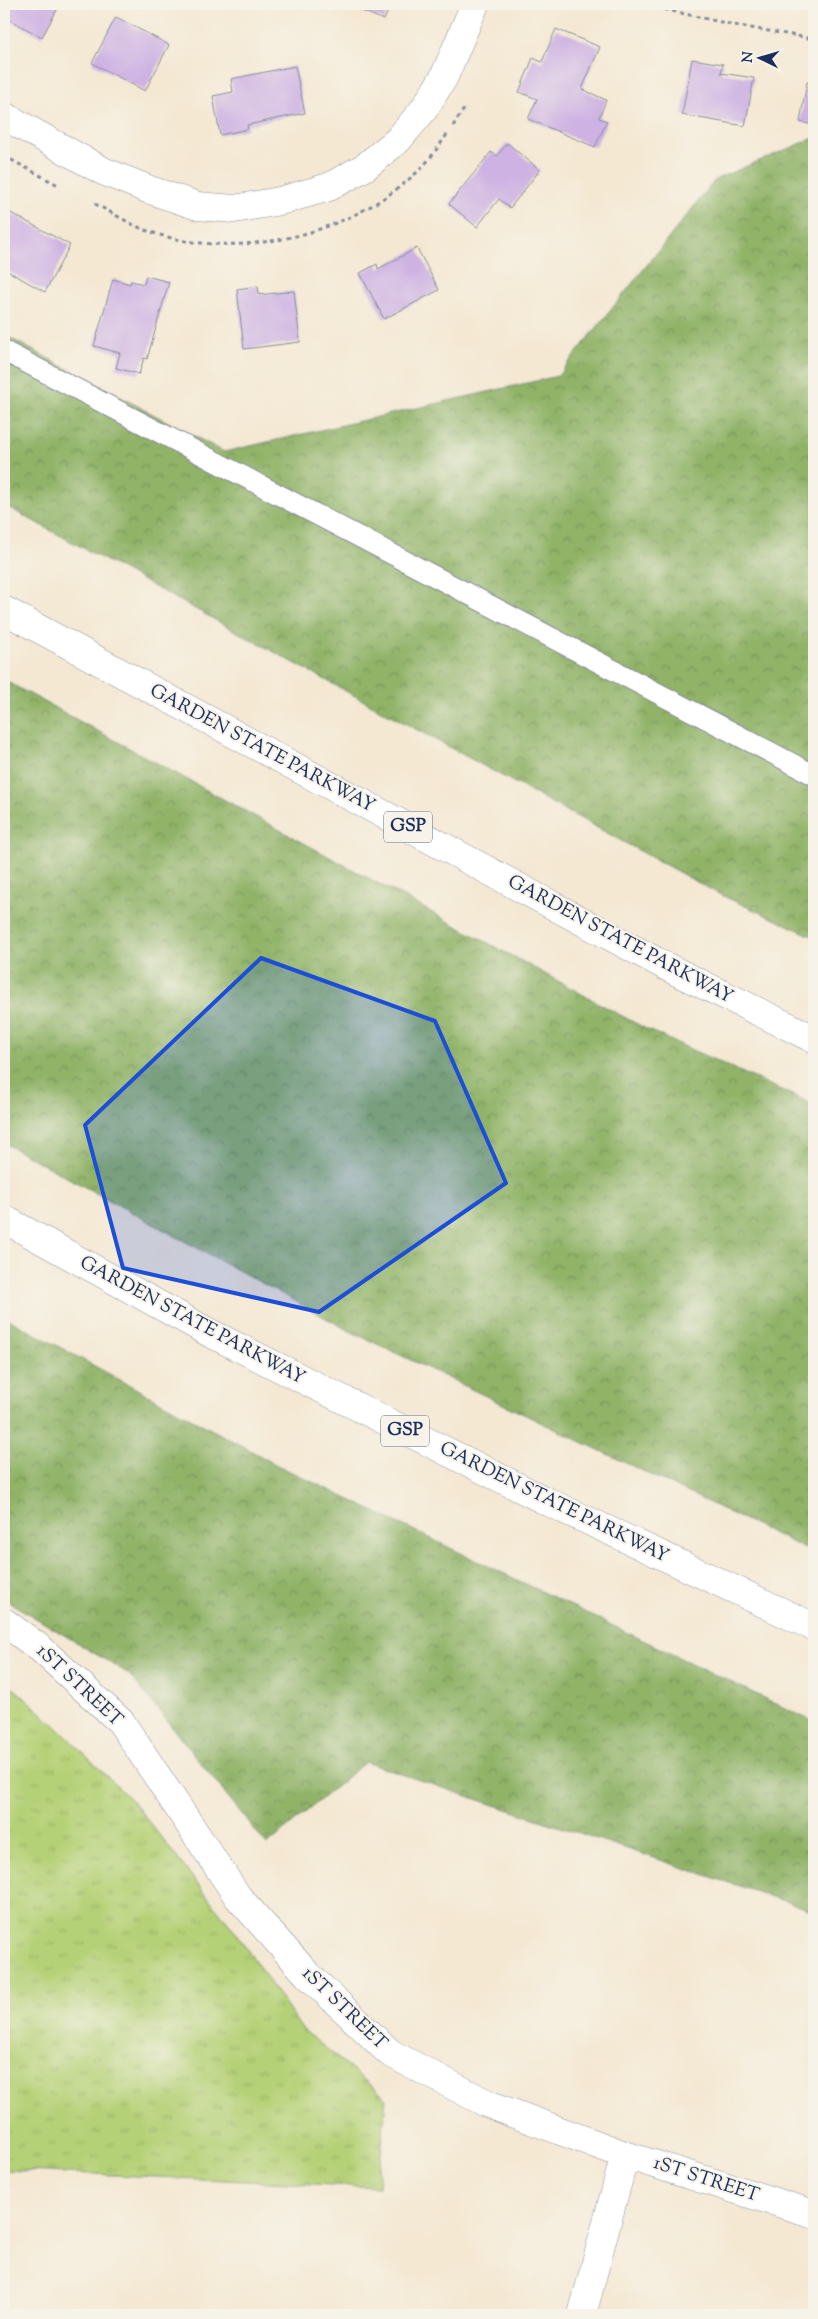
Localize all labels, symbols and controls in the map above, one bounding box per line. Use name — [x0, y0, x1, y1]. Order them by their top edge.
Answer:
north arrow — [736, 32, 786, 82]
text: N — [739, 51, 759, 63]
street label: GARDEN STATE PARKWAY — [144, 678, 380, 820]
road number: GSP — [384, 812, 432, 842]
street label: GARDEN STATE PARKWAY — [502, 869, 738, 1011]
street label: GARDEN STATE PARKWAY — [74, 1250, 310, 1392]
road number: GSP — [381, 1415, 429, 1446]
street label: GARDEN STATE PARKWAY — [435, 1436, 674, 1571]
street label: 1ST STREET — [30, 1639, 128, 1733]
street label: 1ST STREET — [295, 1961, 393, 2057]
street label: 1ST STREET — [650, 2150, 762, 2210]

